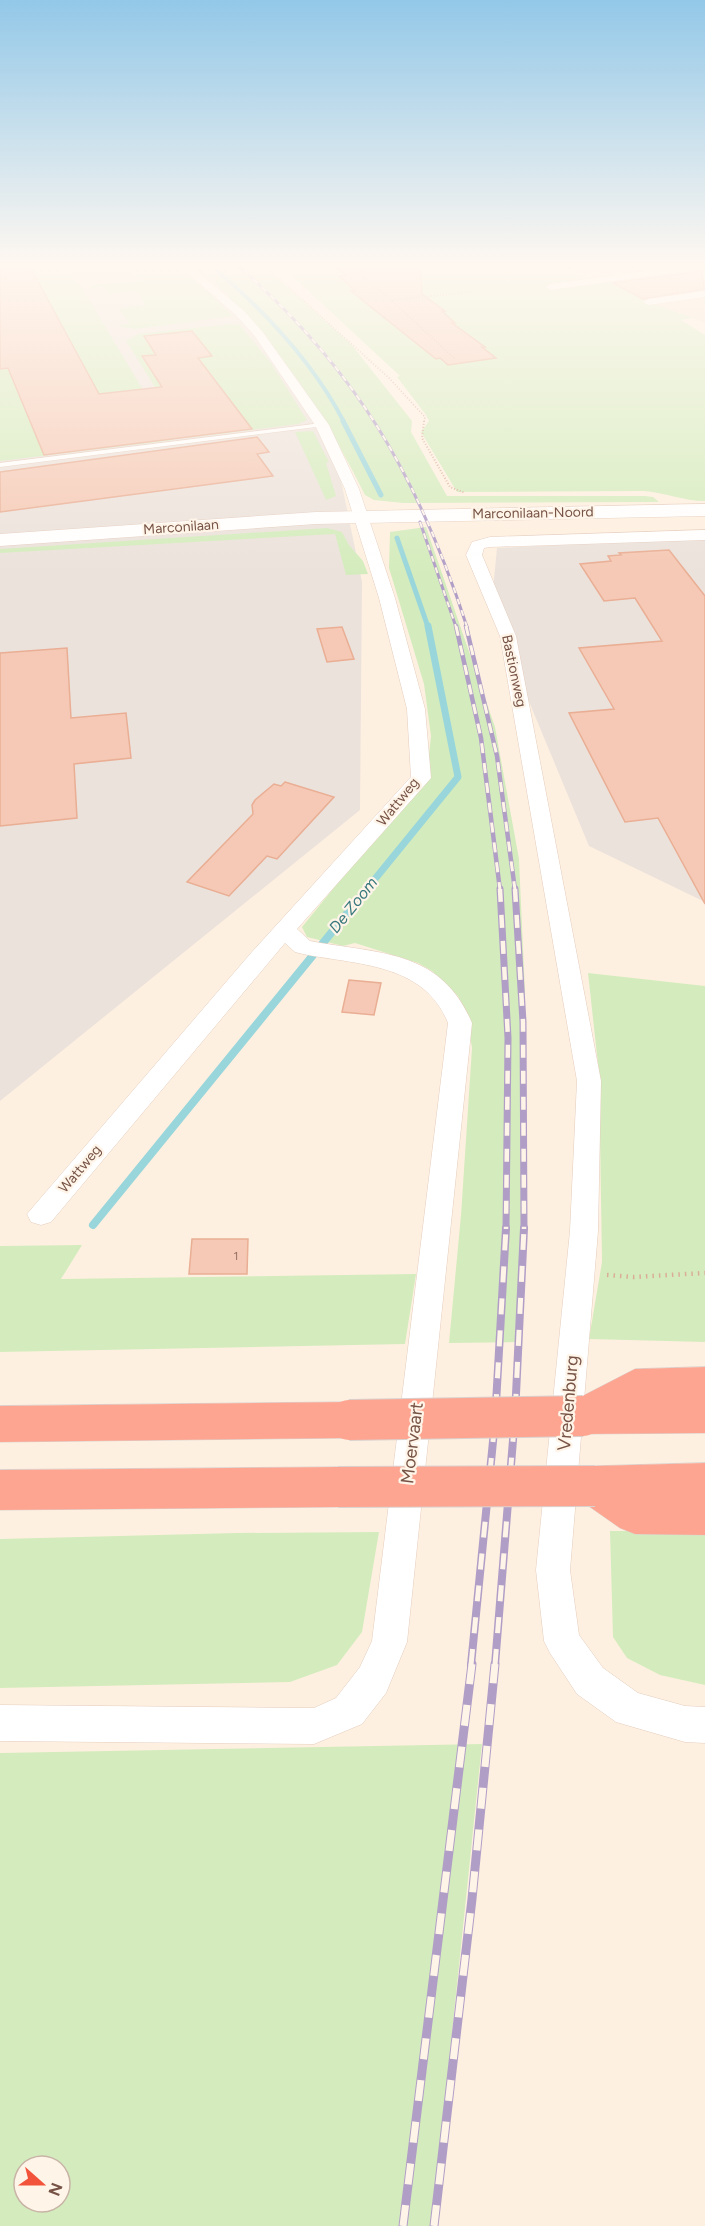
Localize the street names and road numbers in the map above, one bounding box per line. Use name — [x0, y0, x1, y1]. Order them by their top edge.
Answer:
street label: Marconilaan-Noord — [472, 503, 594, 523]
street label: Marconilaan — [143, 516, 220, 538]
street label: Bastionweg — [498, 633, 530, 709]
street label: Wattweg — [373, 774, 423, 830]
street label: Wattweg — [55, 1142, 105, 1196]
street label: Vredenburg — [553, 1354, 583, 1452]
street label: Moervaart — [396, 1401, 428, 1485]

